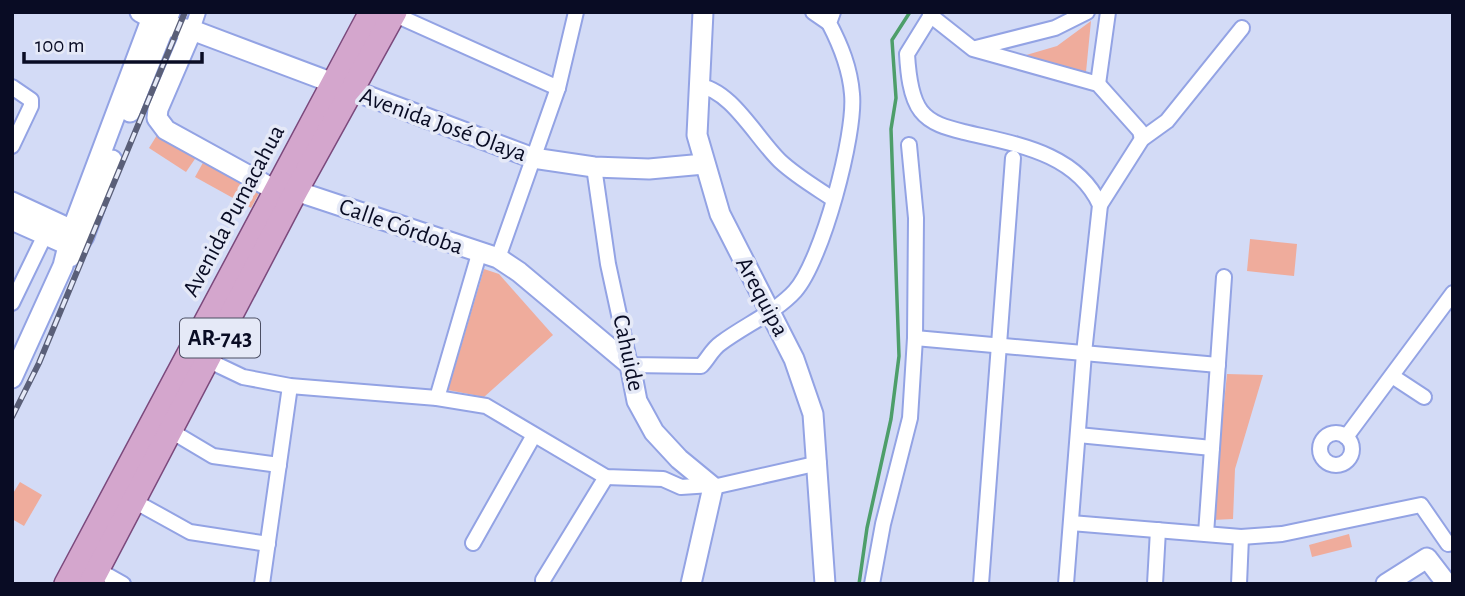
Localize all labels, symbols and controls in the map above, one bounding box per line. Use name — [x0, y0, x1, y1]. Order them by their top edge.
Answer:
scale bar — [24, 21, 203, 65]
text: 100 m — [35, 35, 85, 56]
street label: Avenida José Olaya — [356, 84, 530, 166]
street label: Avenida Pumacahua — [179, 121, 289, 301]
street label: Calle Córdoba — [336, 195, 466, 259]
street label: Arequipa — [731, 253, 793, 341]
street label: Cahuide — [608, 313, 648, 393]
road number: AR-743 — [180, 318, 260, 358]

